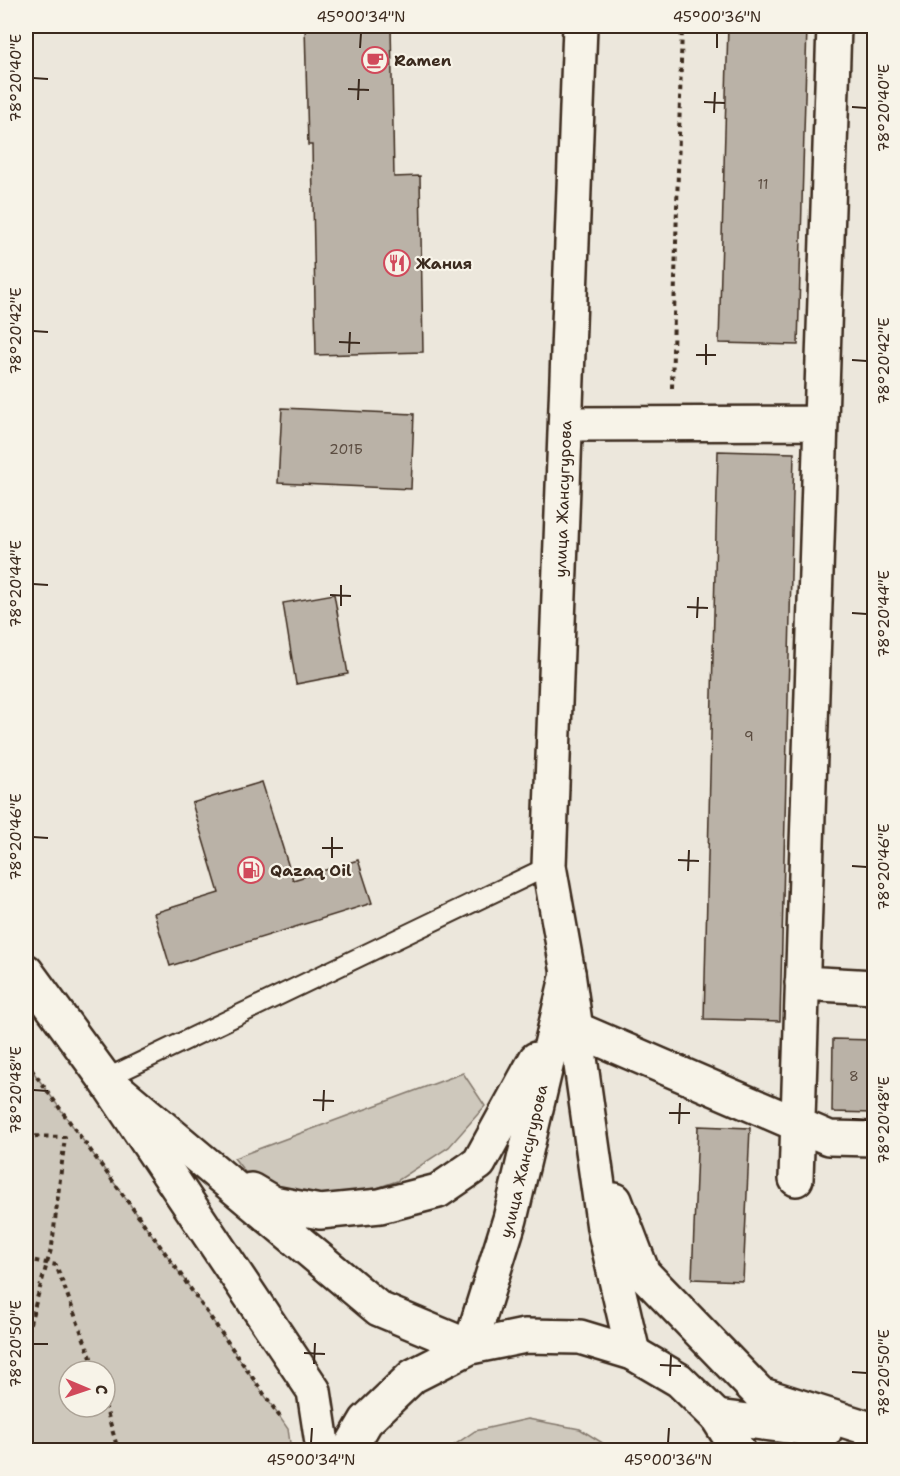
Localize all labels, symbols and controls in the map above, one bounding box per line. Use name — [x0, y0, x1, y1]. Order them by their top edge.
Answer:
text: 45°00'34"N — [316, 7, 406, 27]
text: 45°00'36"N — [673, 7, 761, 27]
text: 78°20'40"E — [6, 34, 26, 122]
cafe icon: Ramen — [360, 45, 390, 75]
place label: Ramen — [394, 50, 452, 71]
text: 78°20'40"E — [874, 64, 894, 152]
house number: 11 — [757, 175, 769, 193]
restaurant icon: Жания — [382, 248, 412, 278]
place label: Жания — [416, 253, 472, 274]
text: 78°20'42"E — [6, 287, 26, 375]
text: 78°20'42"E — [874, 317, 894, 405]
street label: улица Жансугурова — [549, 420, 576, 578]
house number: 201Б — [329, 440, 363, 458]
text: 78°20'44"E — [6, 540, 26, 628]
text: 78°20'44"E — [874, 570, 894, 658]
house number: 9 — [744, 727, 754, 745]
text: 78°20'46"E — [6, 793, 26, 881]
text: 78°20'46"E — [874, 823, 894, 911]
fuel station icon: Qazaq Oil — [236, 855, 266, 885]
place label: Qazaq Oil — [270, 860, 352, 881]
text: 78°20'48"E — [6, 1046, 26, 1134]
house number: 8 — [849, 1067, 859, 1085]
text: 78°20'48"E — [874, 1076, 894, 1164]
street label: улица Жансугурова — [494, 1082, 552, 1240]
text: 78°20'50"E — [6, 1300, 26, 1388]
text: 78°20'50"E — [874, 1329, 894, 1417]
north arrow — [57, 1359, 117, 1419]
text: С — [91, 1384, 112, 1395]
text: 45°00'34"N — [266, 1450, 356, 1470]
text: 45°00'36"N — [624, 1450, 712, 1470]

